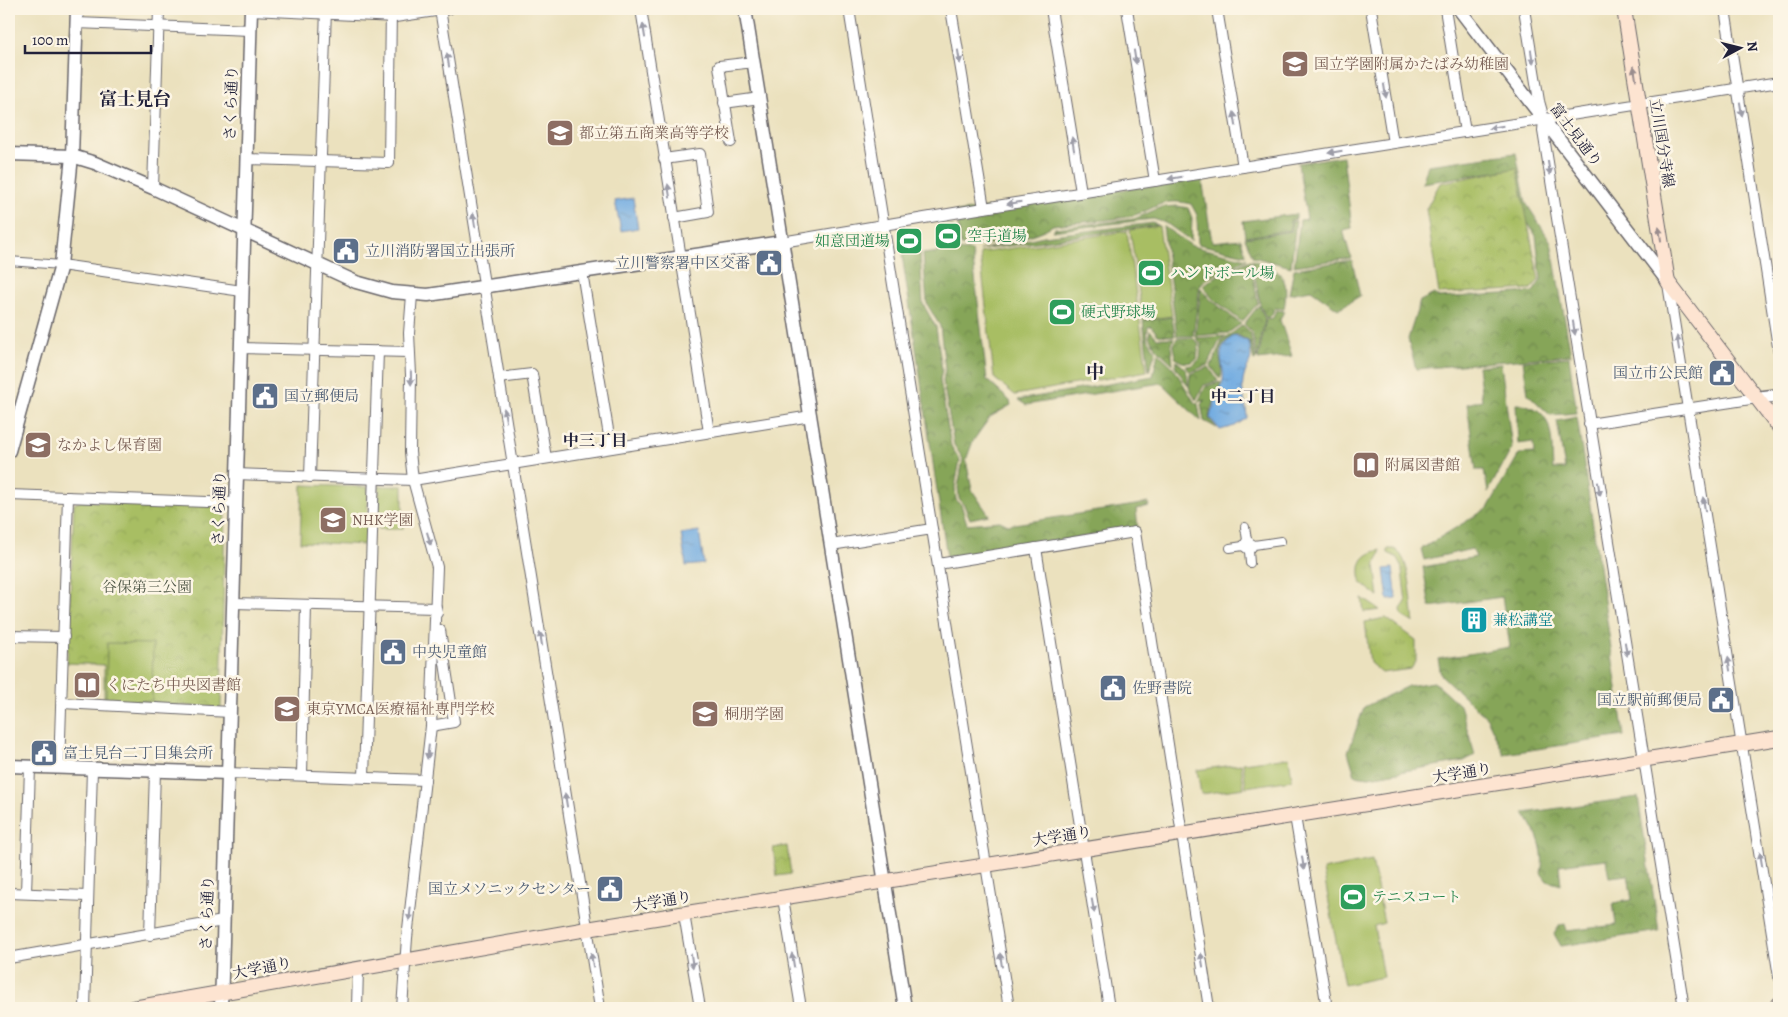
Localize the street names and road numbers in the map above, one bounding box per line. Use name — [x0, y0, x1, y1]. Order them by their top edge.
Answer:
street label: さくら通り — [220, 65, 242, 141]
street label: 立川国分寺線 — [1645, 97, 1679, 189]
street label: 富士見通り — [1545, 99, 1607, 171]
street label: さくら通り — [208, 470, 230, 546]
street label: 大学通り — [1431, 758, 1493, 788]
street label: 大学通り — [1031, 821, 1093, 851]
street label: さくら通り — [196, 875, 218, 951]
street label: 大学通り — [631, 886, 693, 916]
street label: 大学通り — [231, 952, 293, 984]

